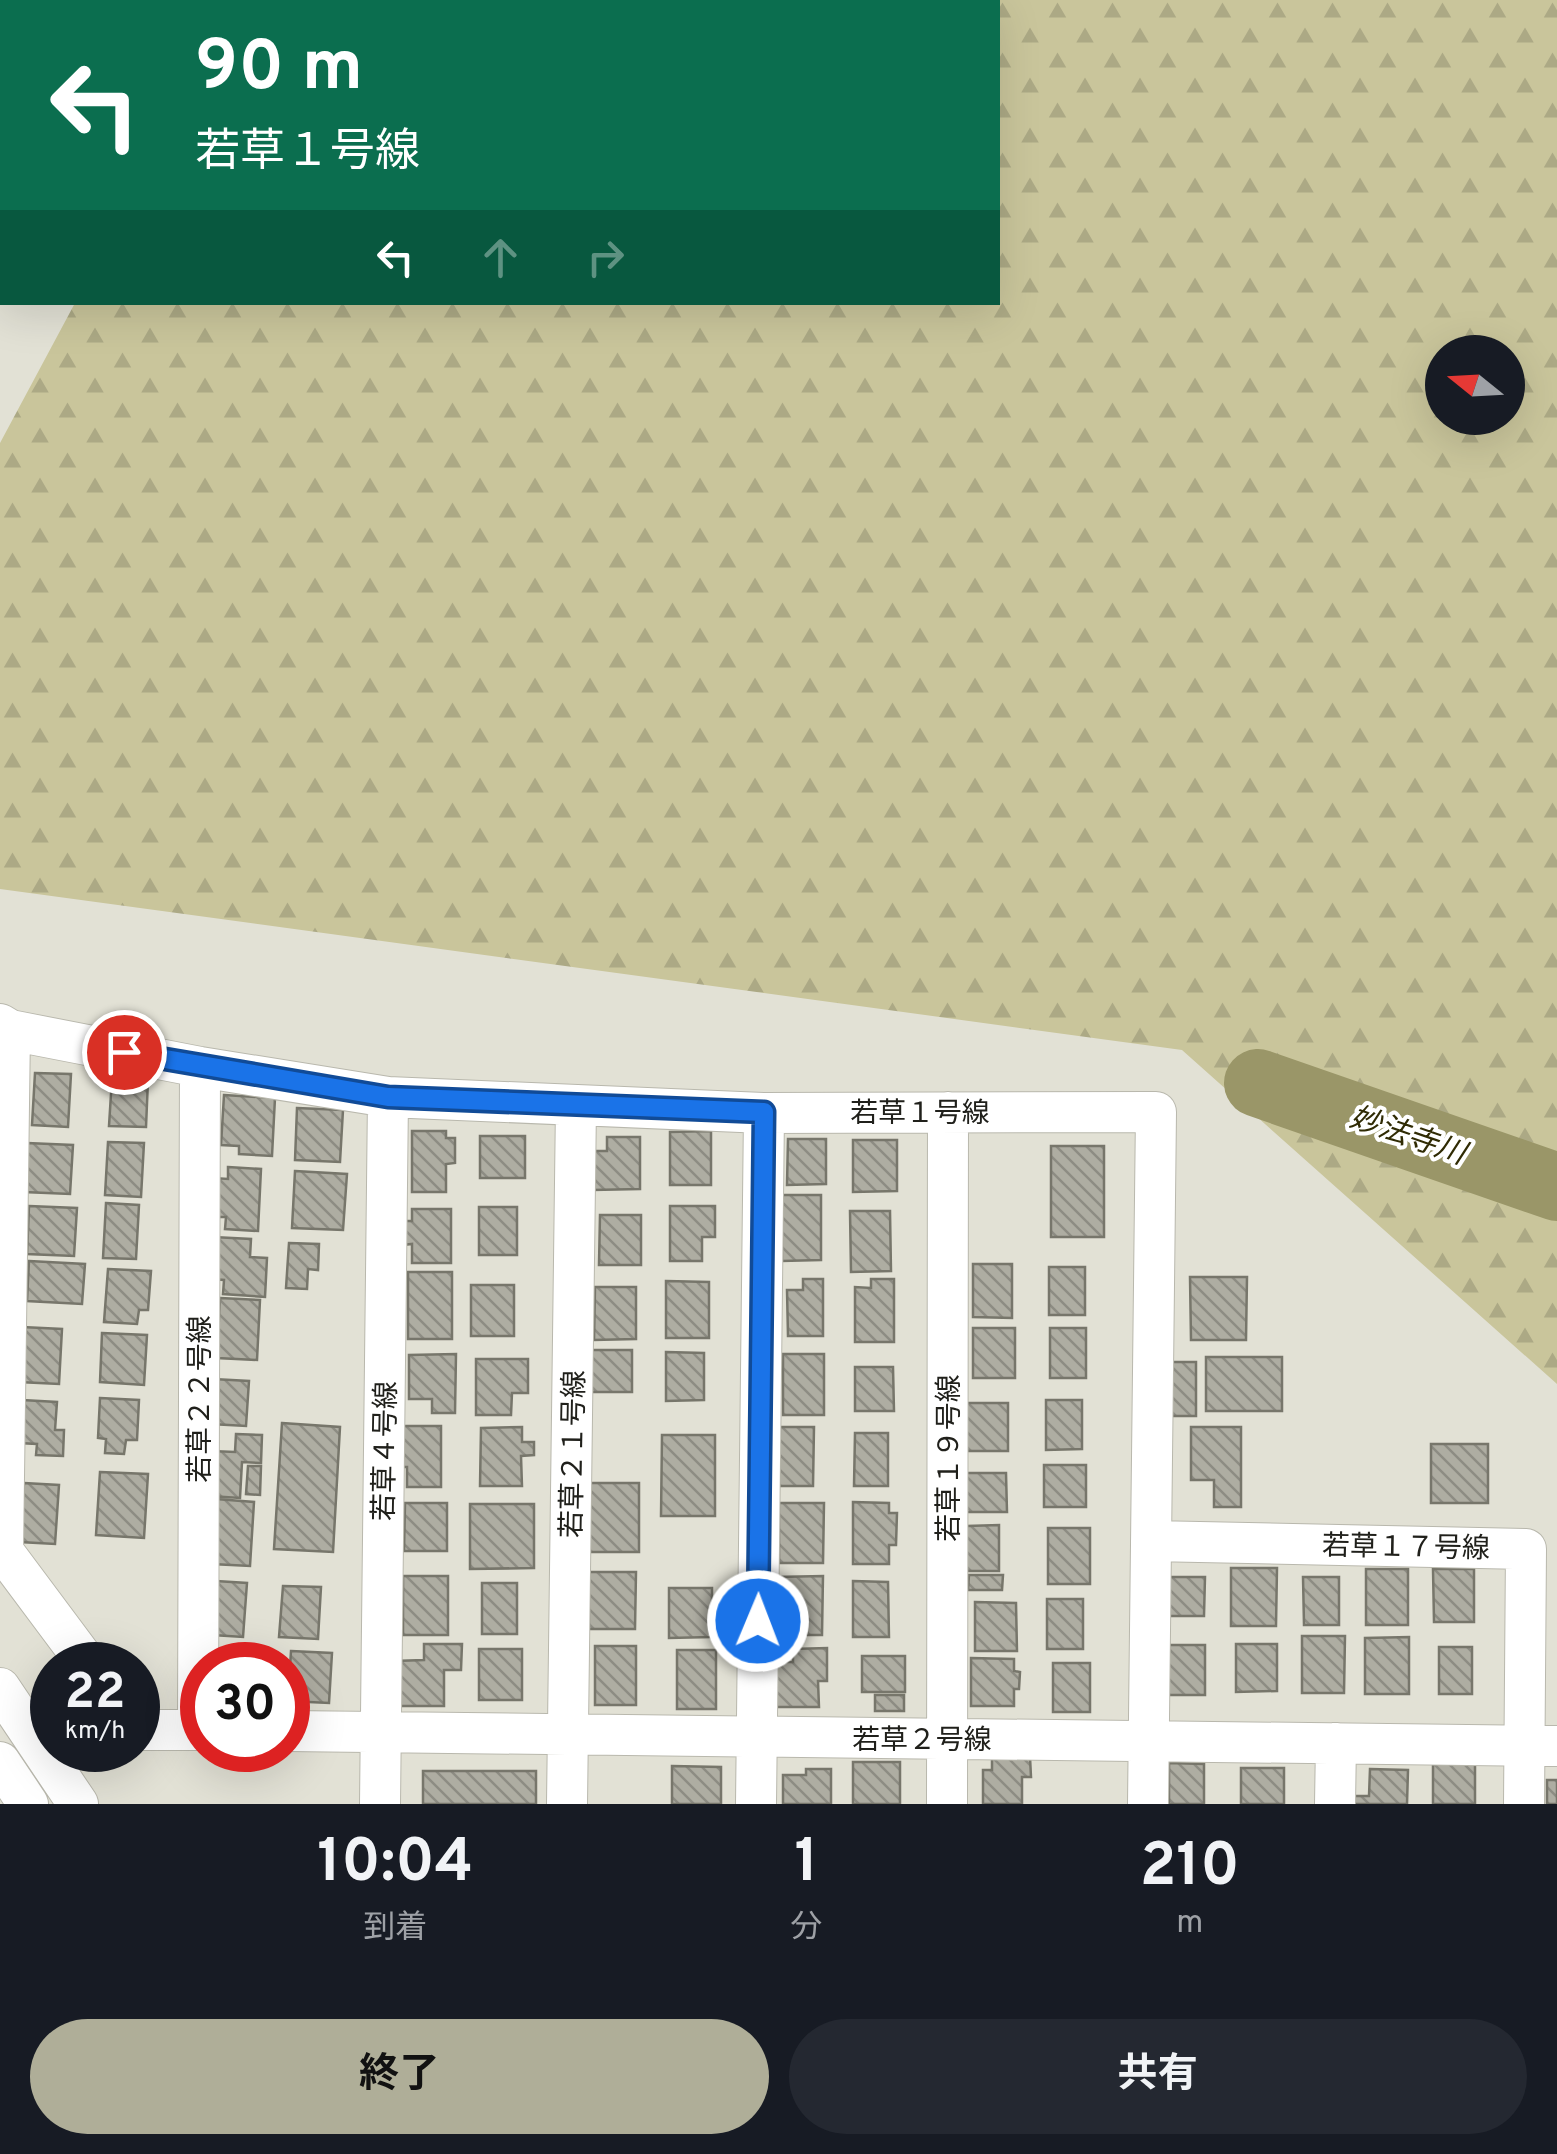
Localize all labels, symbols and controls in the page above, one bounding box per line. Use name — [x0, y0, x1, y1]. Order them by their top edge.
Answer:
text: 90 m — [195, 26, 363, 115]
icon: left — [30, 40, 160, 170]
text: 若草１号線 — [195, 125, 420, 182]
icon: left — [368, 230, 423, 285]
icon: ahead — [473, 230, 528, 285]
icon: right — [578, 230, 633, 285]
north arrow — [1425, 335, 1525, 435]
map controls — [1425, 335, 1525, 435]
pin — [82, 1010, 167, 1095]
icon: arrive — [97, 1025, 152, 1080]
street label: 若草１号線 — [850, 1097, 990, 1133]
water label: 妙法寺川 — [1344, 1100, 1473, 1175]
street label: 若草２２号線 — [184, 1315, 220, 1483]
street label: 若草２１号線 — [556, 1370, 594, 1538]
street label: 若草１９号線 — [933, 1374, 969, 1542]
street label: 若草４号線 — [368, 1381, 406, 1521]
street label: 若草１７号線 — [1322, 1530, 1490, 1568]
position arrow — [706, 1569, 810, 1673]
speed limit sign: 30 — [180, 1642, 310, 1772]
text: 22 — [64, 1663, 126, 1726]
text: km/h — [65, 1716, 125, 1748]
street label: 若草２号線 — [852, 1724, 992, 1760]
text: 10:04 — [317, 1827, 473, 1903]
text: 1 — [794, 1827, 818, 1903]
text: 210 — [1140, 1831, 1240, 1907]
text: m — [1176, 1904, 1203, 1944]
text: 到着 — [363, 1909, 427, 1949]
text: 分 — [790, 1909, 822, 1949]
button: 終了 — [30, 2019, 769, 2134]
button: 共有 — [789, 2019, 1527, 2134]

